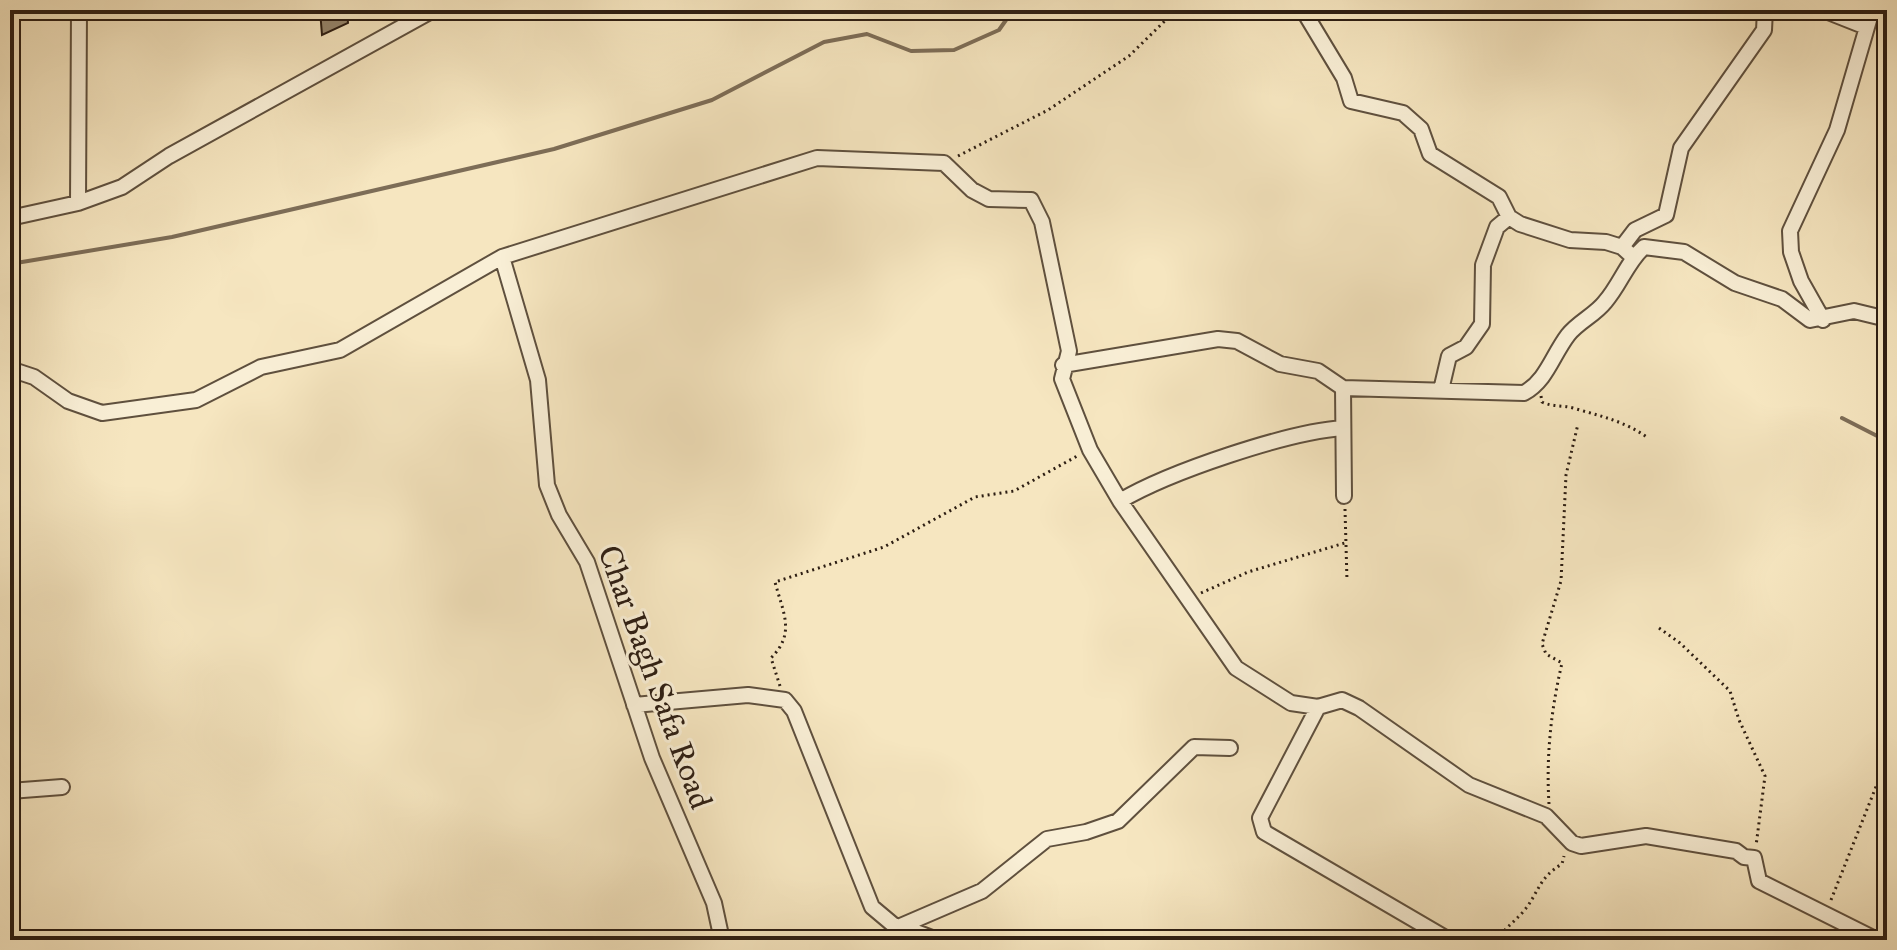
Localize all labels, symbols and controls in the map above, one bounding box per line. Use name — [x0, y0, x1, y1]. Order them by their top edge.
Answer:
street label: Char Bagh Safa Road — [589, 540, 721, 814]

